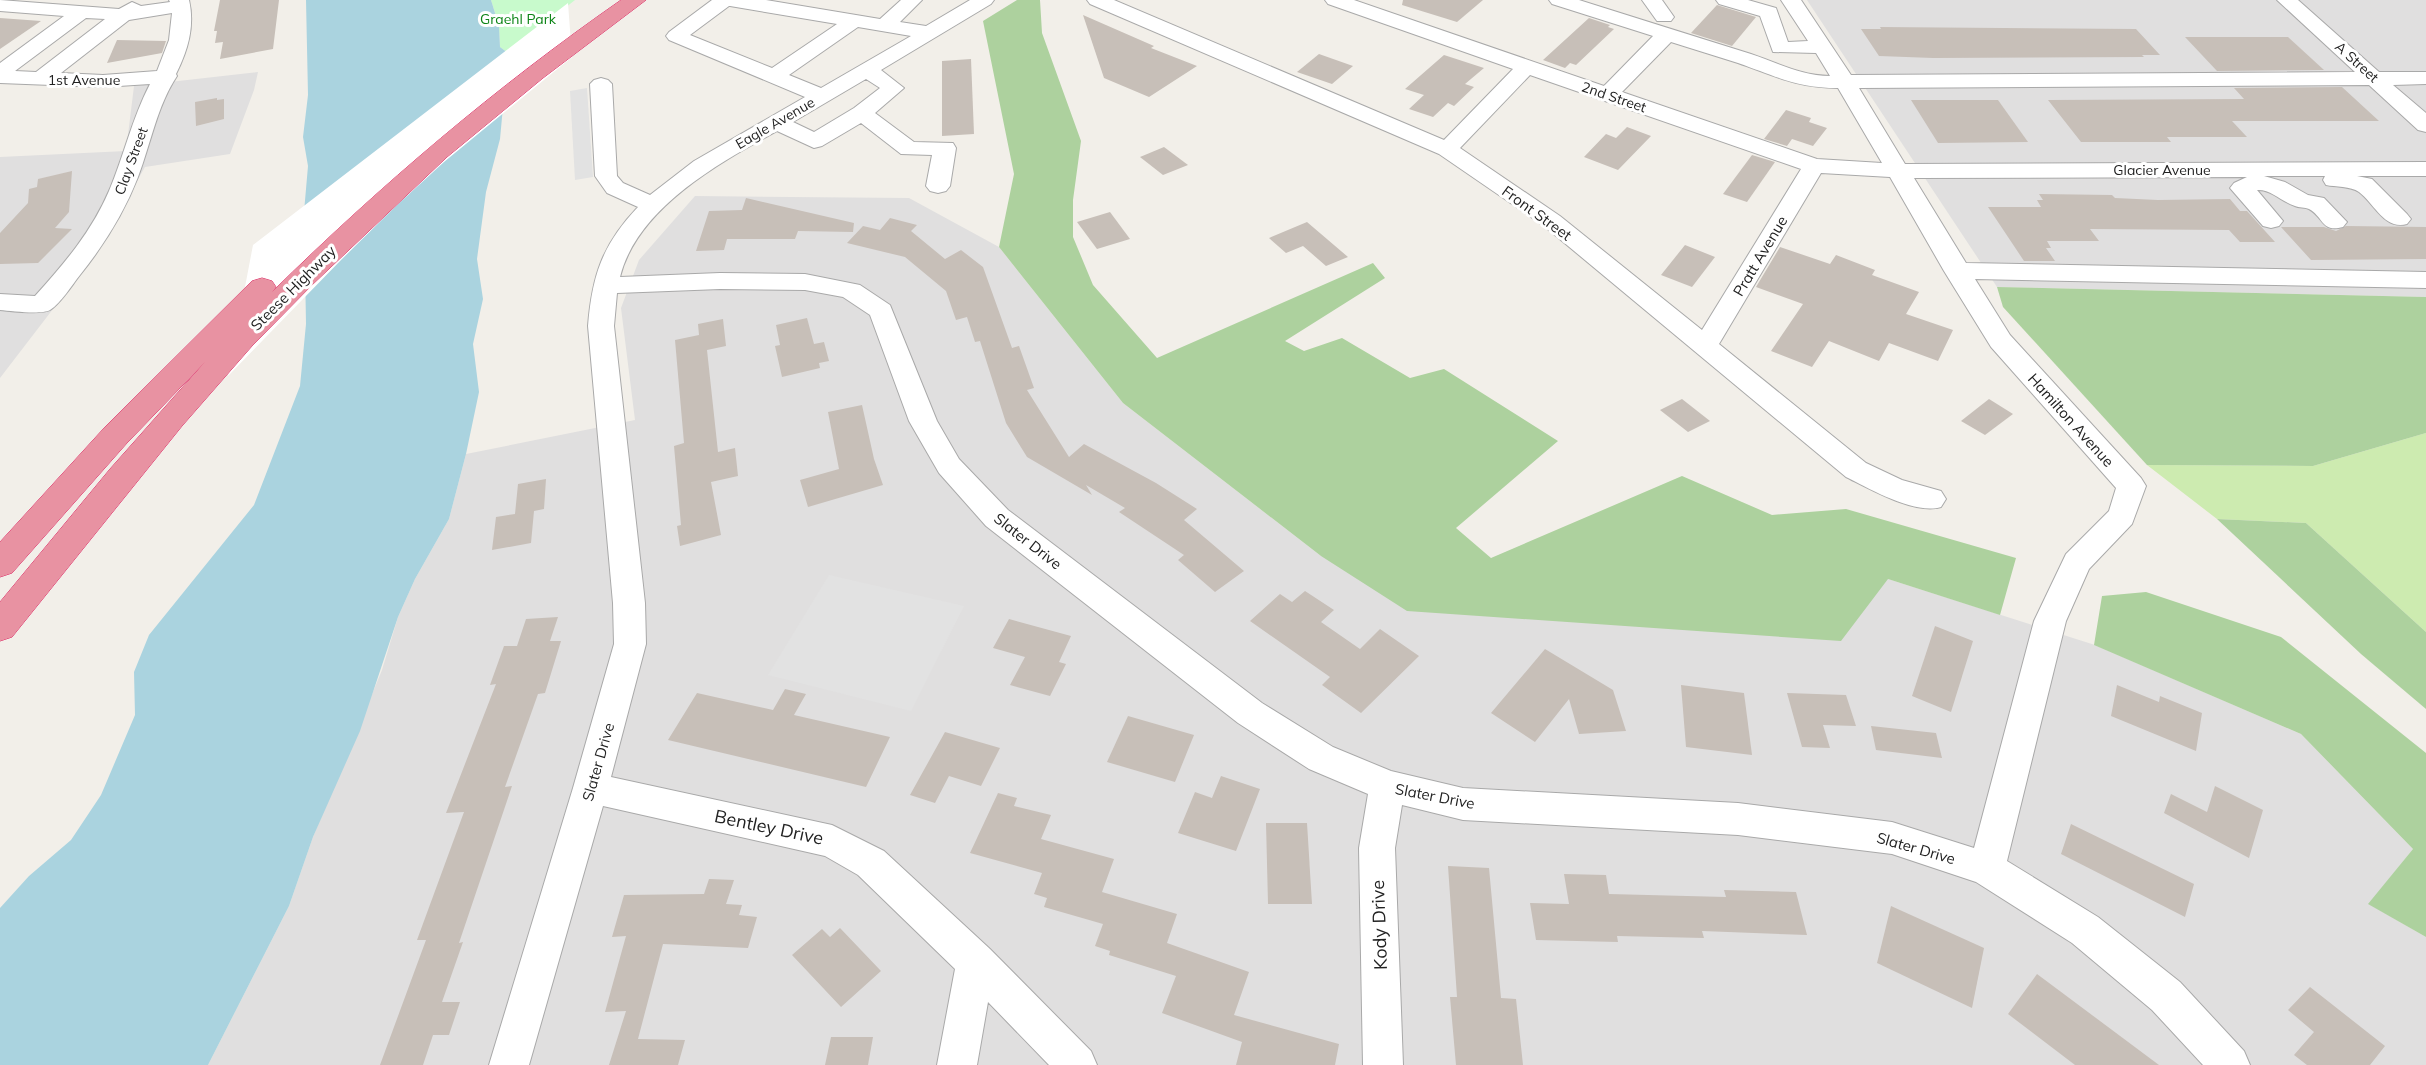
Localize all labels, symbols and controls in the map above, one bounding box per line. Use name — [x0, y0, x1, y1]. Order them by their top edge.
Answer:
park label: Graehl Park — [480, 10, 557, 28]
street label: A Street — [2331, 38, 2383, 86]
street label: 1st Avenue — [48, 71, 120, 89]
street label: 2nd Street — [1579, 78, 1649, 117]
street label: Eagle Avenue — [732, 93, 818, 153]
street label: Clay Street — [110, 124, 152, 197]
street label: Glacier Avenue — [2113, 161, 2211, 179]
street label: Front Street — [1498, 181, 1576, 245]
street label: Pratt Avenue — [1729, 212, 1791, 300]
street label: Steese Highway — [246, 241, 340, 335]
street label: Hamilton Avenue — [2024, 369, 2118, 471]
street label: Slater Drive — [990, 509, 1066, 573]
street label: Slater Drive — [578, 721, 618, 803]
street label: Slater Drive — [1394, 779, 1476, 813]
street label: Bentley Drive — [713, 804, 825, 850]
street label: Slater Drive — [1875, 828, 1957, 868]
street label: Kody Drive — [1366, 880, 1392, 970]

